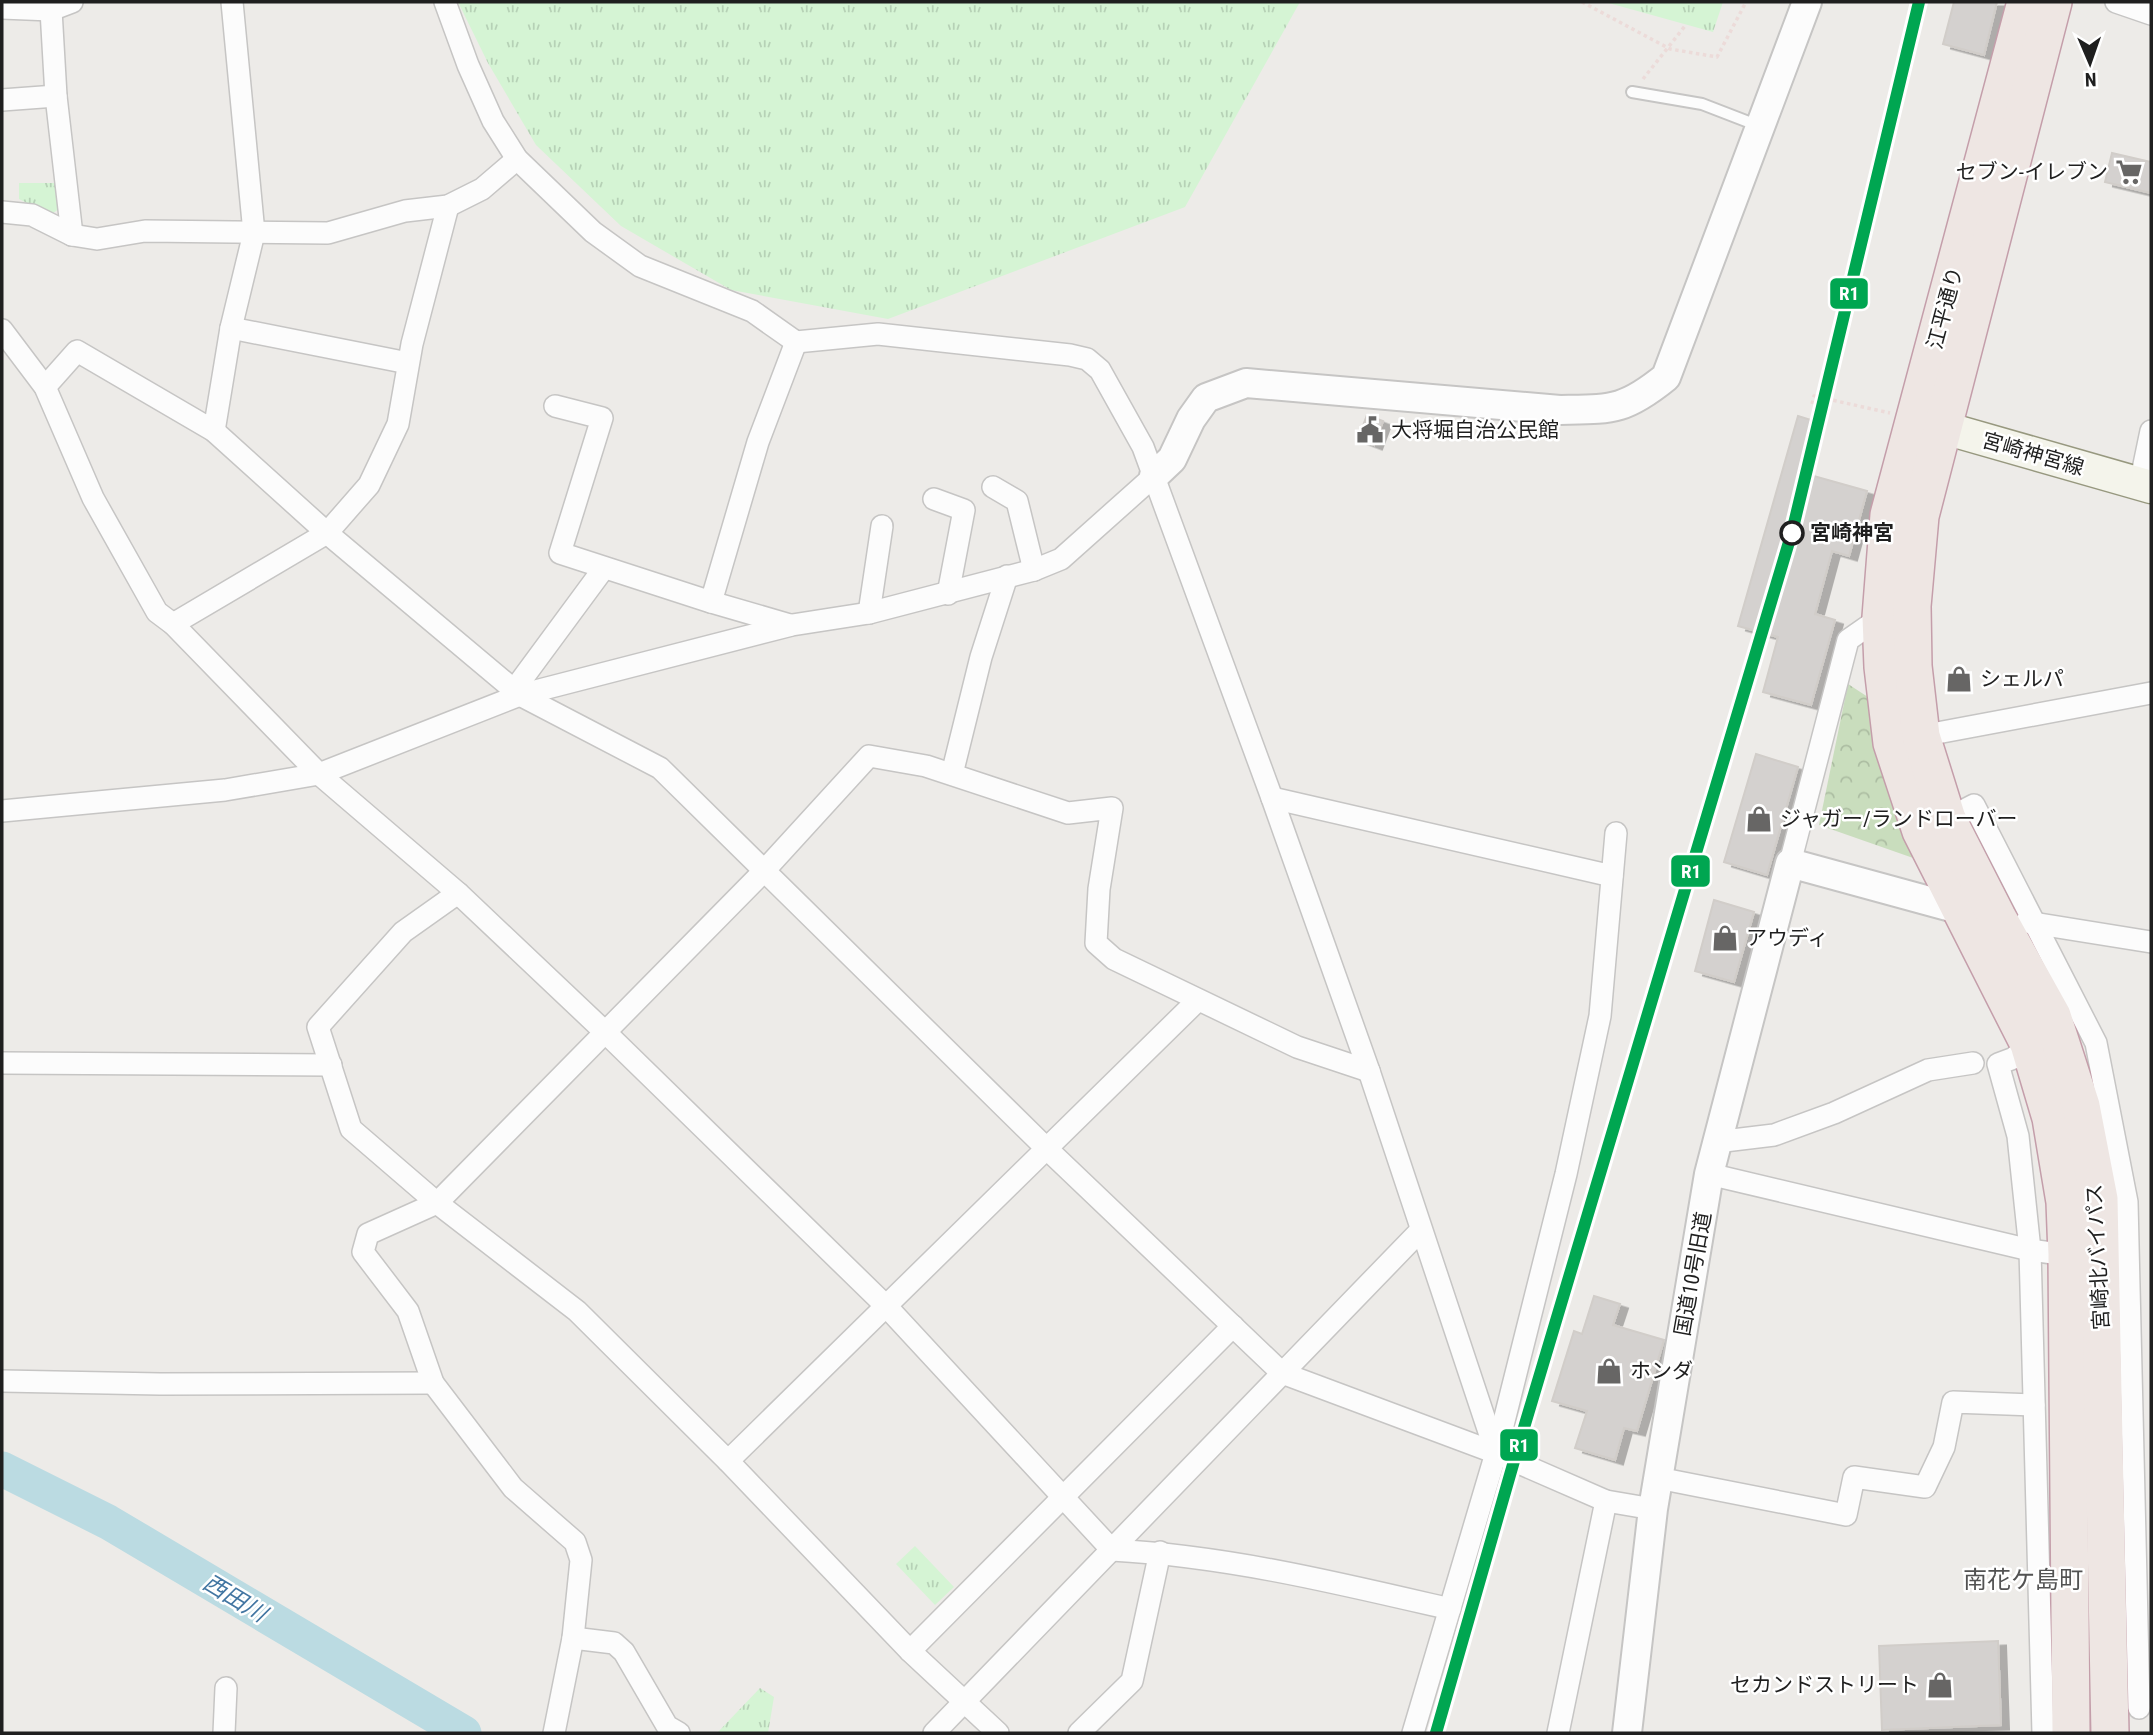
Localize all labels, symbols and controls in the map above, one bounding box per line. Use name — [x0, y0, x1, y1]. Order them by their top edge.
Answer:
north arrow — [2055, 28, 2125, 98]
text: N — [2084, 68, 2097, 91]
supermarket icon: セブン-イレブン — [2114, 157, 2144, 187]
place label: セブン-イレブン — [1956, 160, 2108, 184]
street label: 江平通り — [1923, 264, 1967, 352]
line badge: R1 — [1829, 277, 1869, 310]
text: R1 — [1839, 282, 1859, 305]
public building icon: 大将堀自治公民館 — [1355, 415, 1385, 445]
place label: 大将堀自治公民館 — [1391, 418, 1559, 442]
street label: 宮崎神宮線 — [1979, 428, 2087, 480]
marker: 宮崎神宮 — [1780, 521, 1804, 545]
place label: 宮崎神宮 — [1810, 521, 1894, 545]
shop icon: シェルパ — [1944, 664, 1974, 694]
place label: シェルパ — [1980, 667, 2064, 691]
shop icon: ジャガー/ランドローバー — [1744, 804, 1774, 834]
place label: ジャガー/ランドローバー — [1780, 807, 2018, 831]
line badge: R1 — [1670, 854, 1711, 888]
text: R1 — [1681, 860, 1701, 883]
shop icon: アウディ — [1710, 923, 1740, 953]
place label: アウディ — [1746, 926, 1829, 950]
street label: 宮崎北バイパス — [2082, 1183, 2114, 1331]
street label: 国道10号旧道 — [1670, 1210, 1716, 1338]
shop icon: ホンダ — [1594, 1356, 1624, 1386]
place label: ホンダ — [1630, 1359, 1693, 1383]
line badge: R1 — [1499, 1428, 1539, 1462]
text: R1 — [1509, 1434, 1529, 1457]
district label: 南花ケ島町 — [1963, 1566, 2083, 1594]
water label: 西田川 — [198, 1569, 274, 1629]
shop icon: セカンドストリート — [1925, 1670, 1955, 1700]
place label: セカンドストリート — [1730, 1673, 1919, 1697]

